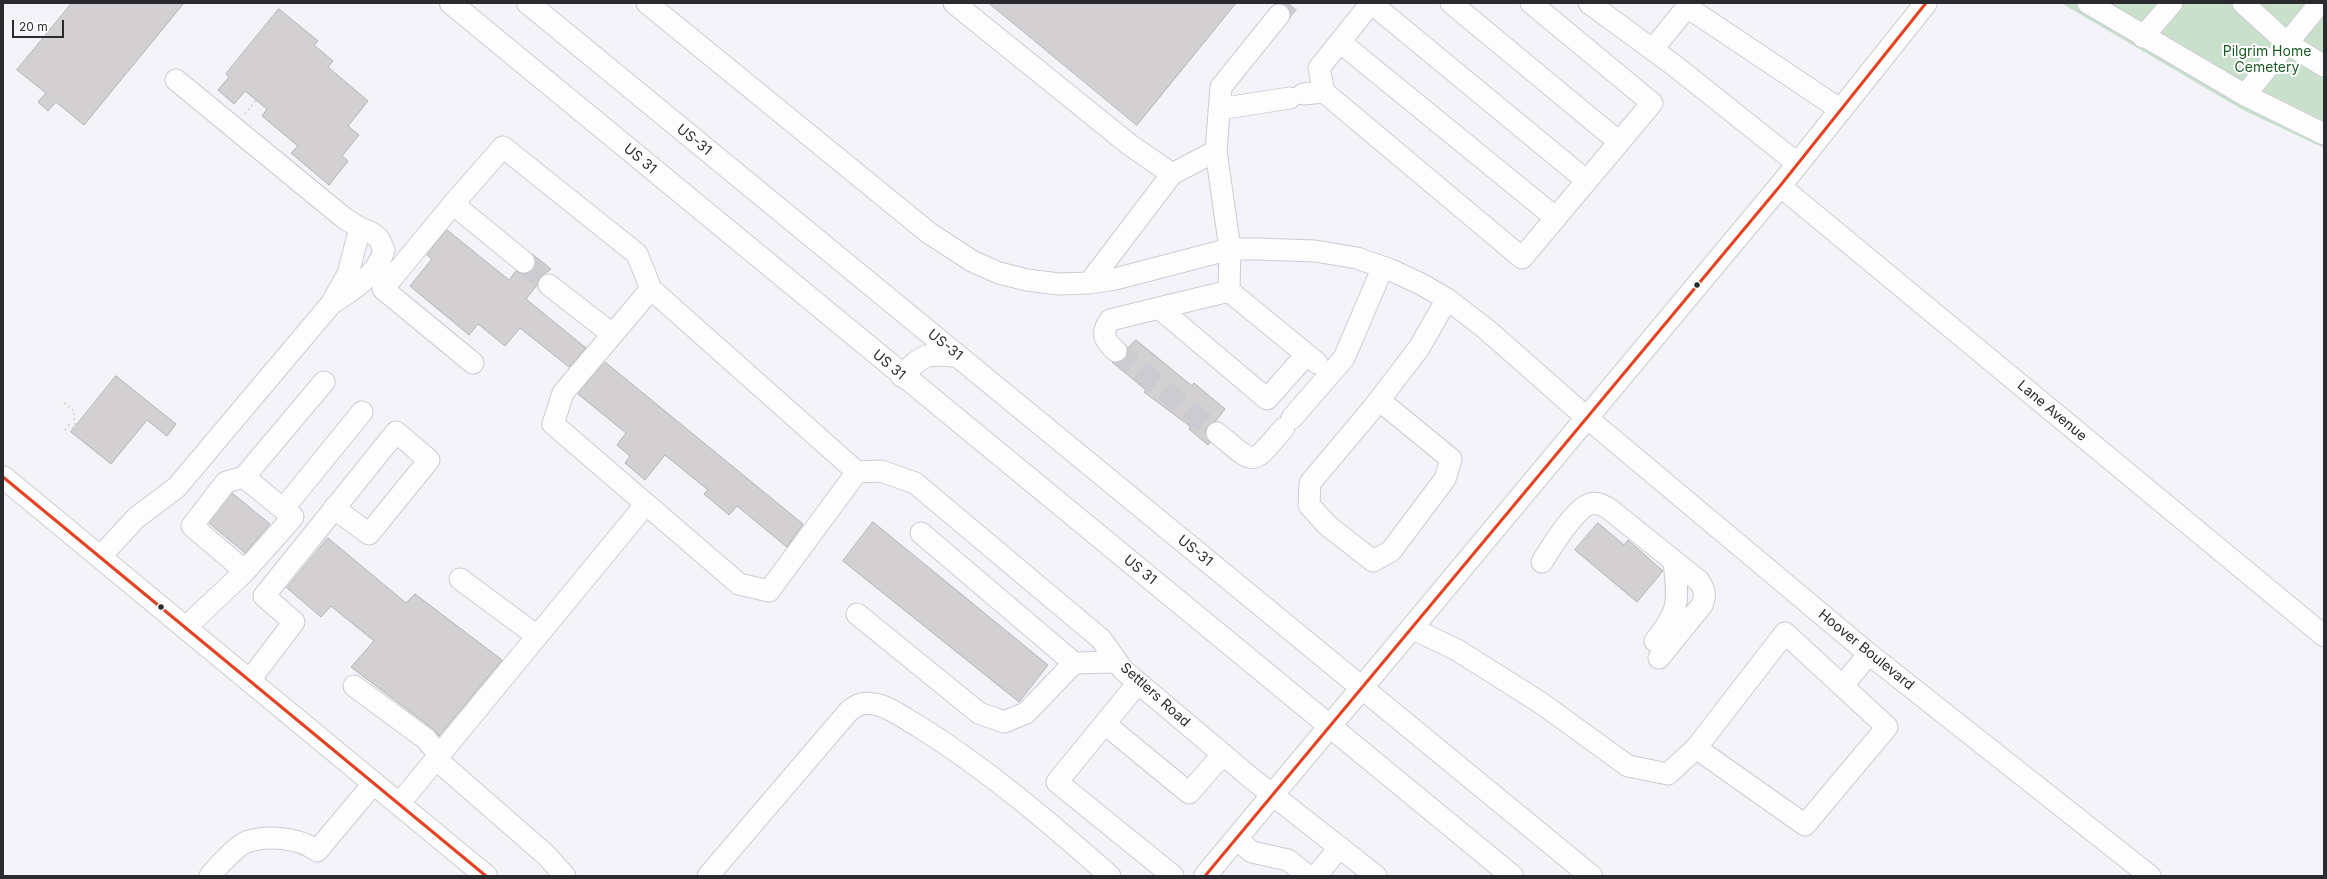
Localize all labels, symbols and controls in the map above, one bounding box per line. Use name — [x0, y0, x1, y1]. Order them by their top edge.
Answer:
scale bar — [14, 12, 66, 38]
text: 20 m — [19, 19, 48, 34]
park label: Pilgrim Home Cemetery — [2223, 44, 2311, 76]
street label: US-31 — [673, 121, 715, 159]
street label: US 31 — [620, 140, 660, 178]
unlabelled marker — [1692, 280, 1702, 290]
street label: US-31 — [924, 326, 966, 364]
street label: US 31 — [869, 346, 909, 384]
street label: Lane Avenue — [2014, 377, 2090, 445]
street label: US-31 — [1174, 532, 1216, 570]
street label: US 31 — [1120, 552, 1160, 588]
unlabelled marker — [156, 602, 166, 612]
street label: Hoover Boulevard — [1815, 606, 1917, 694]
street label: Settlers Road — [1117, 659, 1193, 731]

